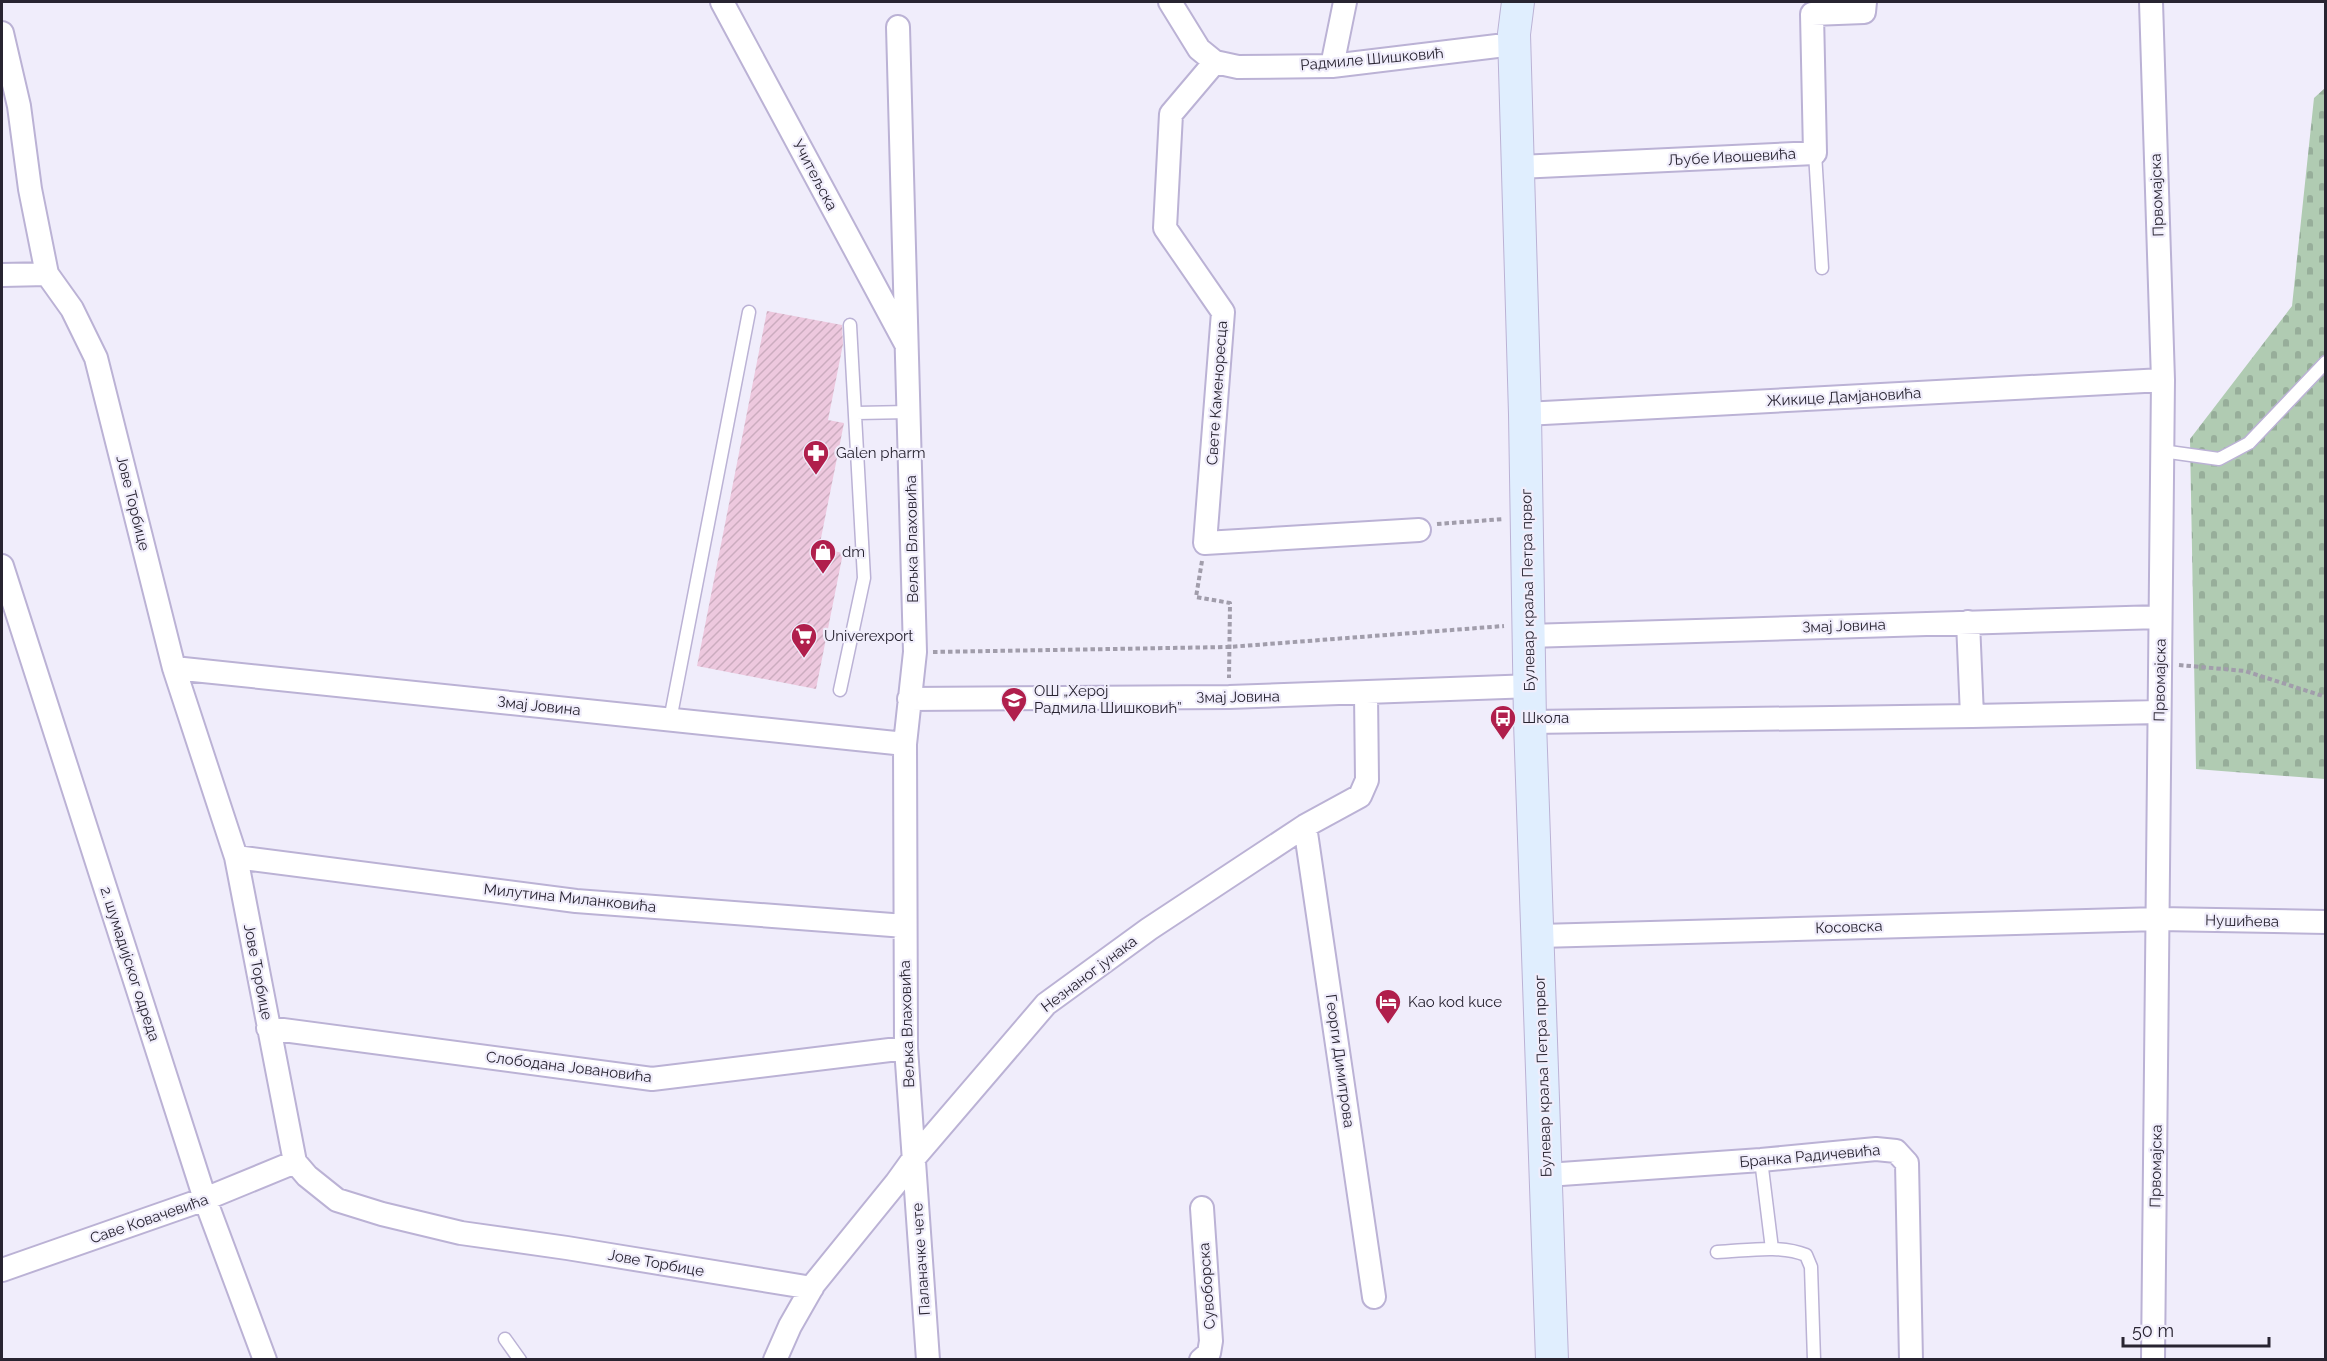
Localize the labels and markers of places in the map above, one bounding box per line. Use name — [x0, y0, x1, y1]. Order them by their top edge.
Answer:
pharmacy icon: Galen pharm — [801, 438, 831, 476]
place label: Galen pharm — [836, 444, 926, 462]
shop icon: dm — [808, 537, 838, 575]
place label: dm — [842, 543, 865, 561]
supermarket icon: Univerexport — [789, 621, 819, 659]
place label: Univerexport — [824, 627, 913, 645]
place label: ОШ „Херој Радмила Шишковић” — [1034, 682, 1182, 717]
school or university icon: ОШ „Херој Радмила Шишковић” — [999, 685, 1029, 723]
bus stop icon: Школа — [1488, 703, 1518, 741]
place label: Школа — [1522, 709, 1569, 727]
hotel icon: Kao kod kuce — [1373, 987, 1403, 1025]
place label: Kao kod kuce — [1408, 993, 1502, 1011]

